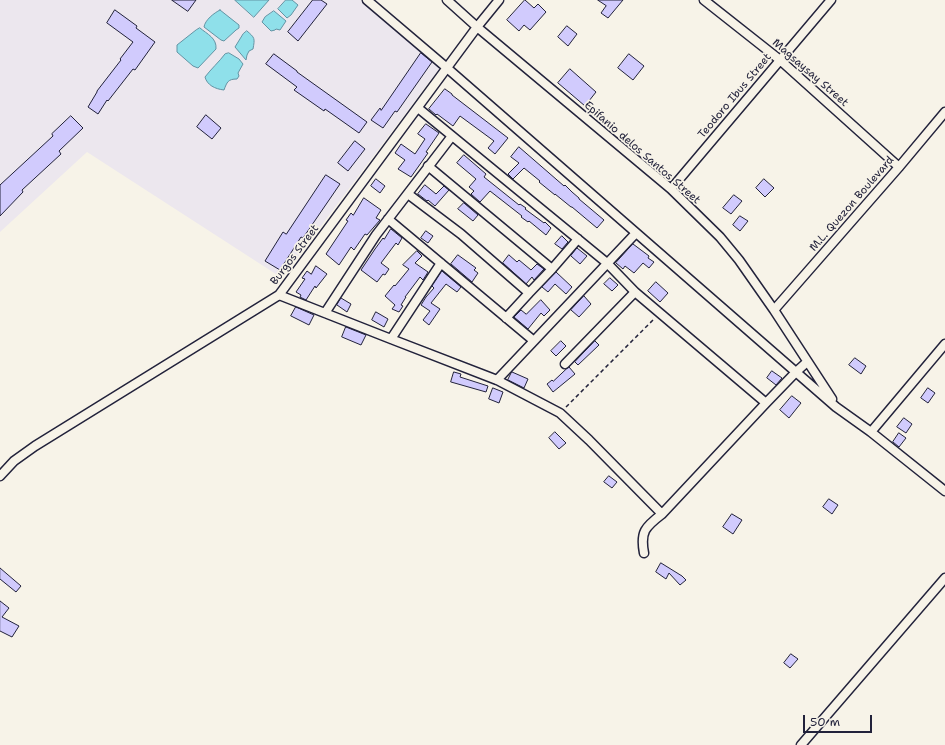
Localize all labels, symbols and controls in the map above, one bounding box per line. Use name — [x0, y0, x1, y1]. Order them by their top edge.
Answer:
street label: Magsaysay Street — [769, 36, 851, 110]
street label: Teodoro Ibus Street — [696, 51, 774, 141]
street label: Epifanio delos Santos Street — [581, 99, 703, 207]
street label: M.L. Quezon Boulevard — [807, 154, 897, 254]
street label: Burgos Street — [268, 222, 322, 288]
scale bar — [805, 707, 874, 733]
text: 50 m — [810, 714, 840, 730]

